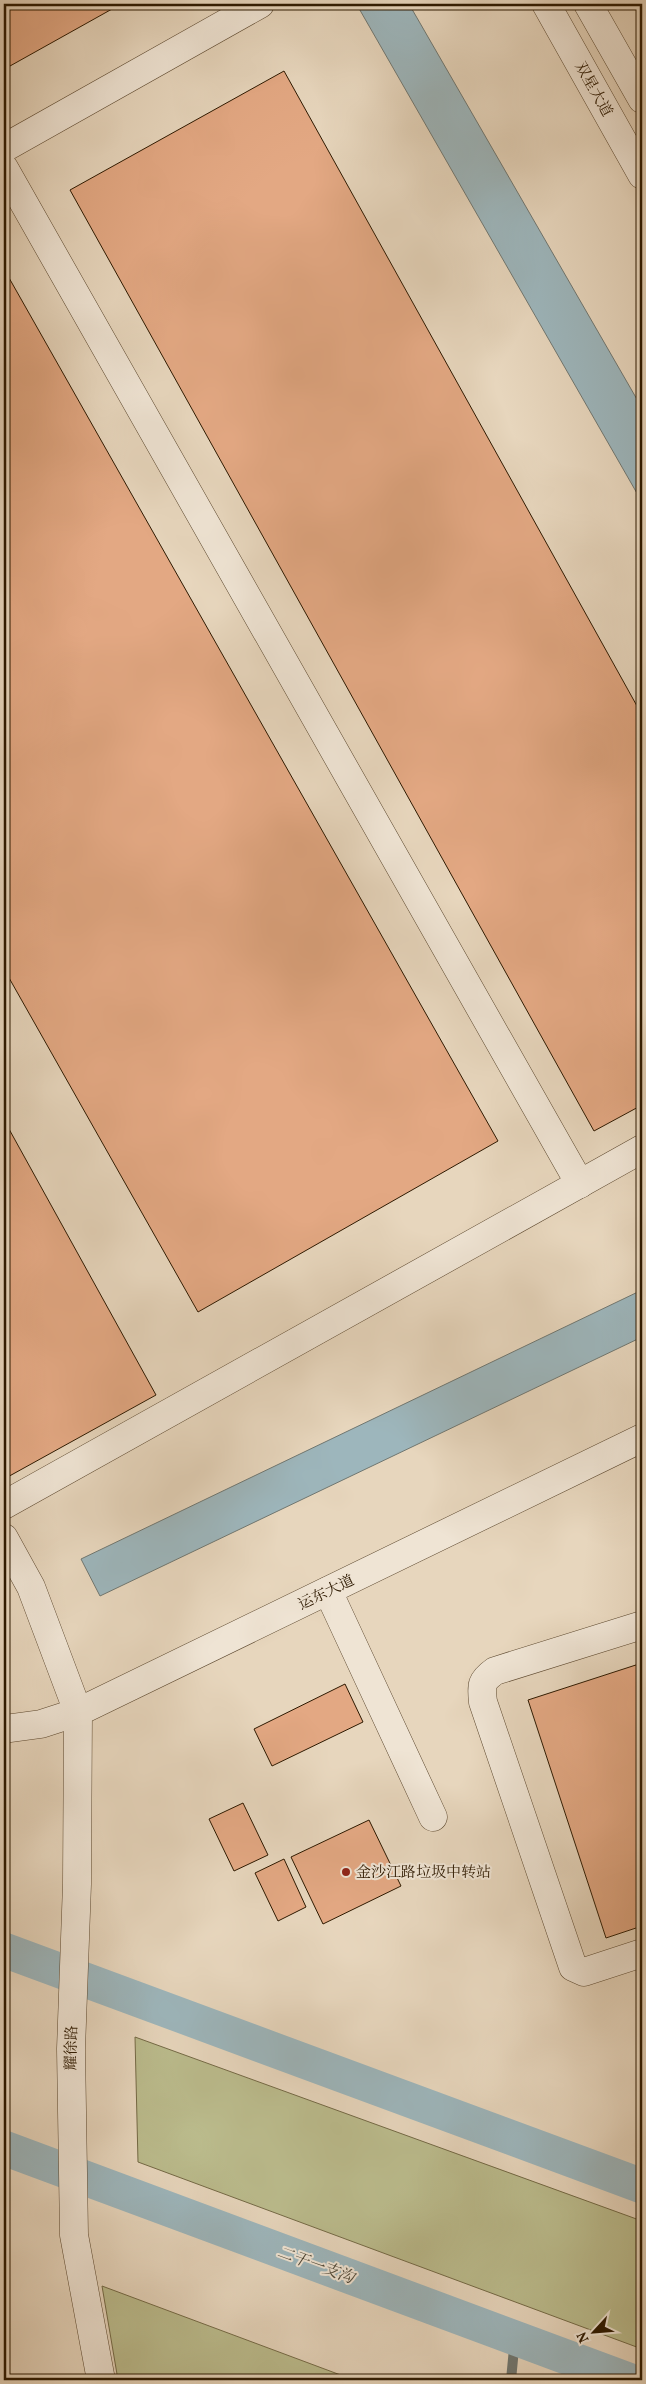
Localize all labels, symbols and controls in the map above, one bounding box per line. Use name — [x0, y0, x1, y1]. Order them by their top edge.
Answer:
street label: 双星大道 — [569, 58, 616, 121]
street label: 运东大道 — [295, 1571, 358, 1616]
place label: 金沙江路垃圾中转站 — [356, 1863, 491, 1884]
marker: 金沙江路垃圾中转站 — [340, 1866, 352, 1878]
street label: 耀徐路 — [62, 2025, 83, 2071]
water label: 二干一支沟 — [274, 2242, 359, 2291]
north arrow — [568, 2306, 618, 2356]
text: N — [573, 2328, 594, 2346]

